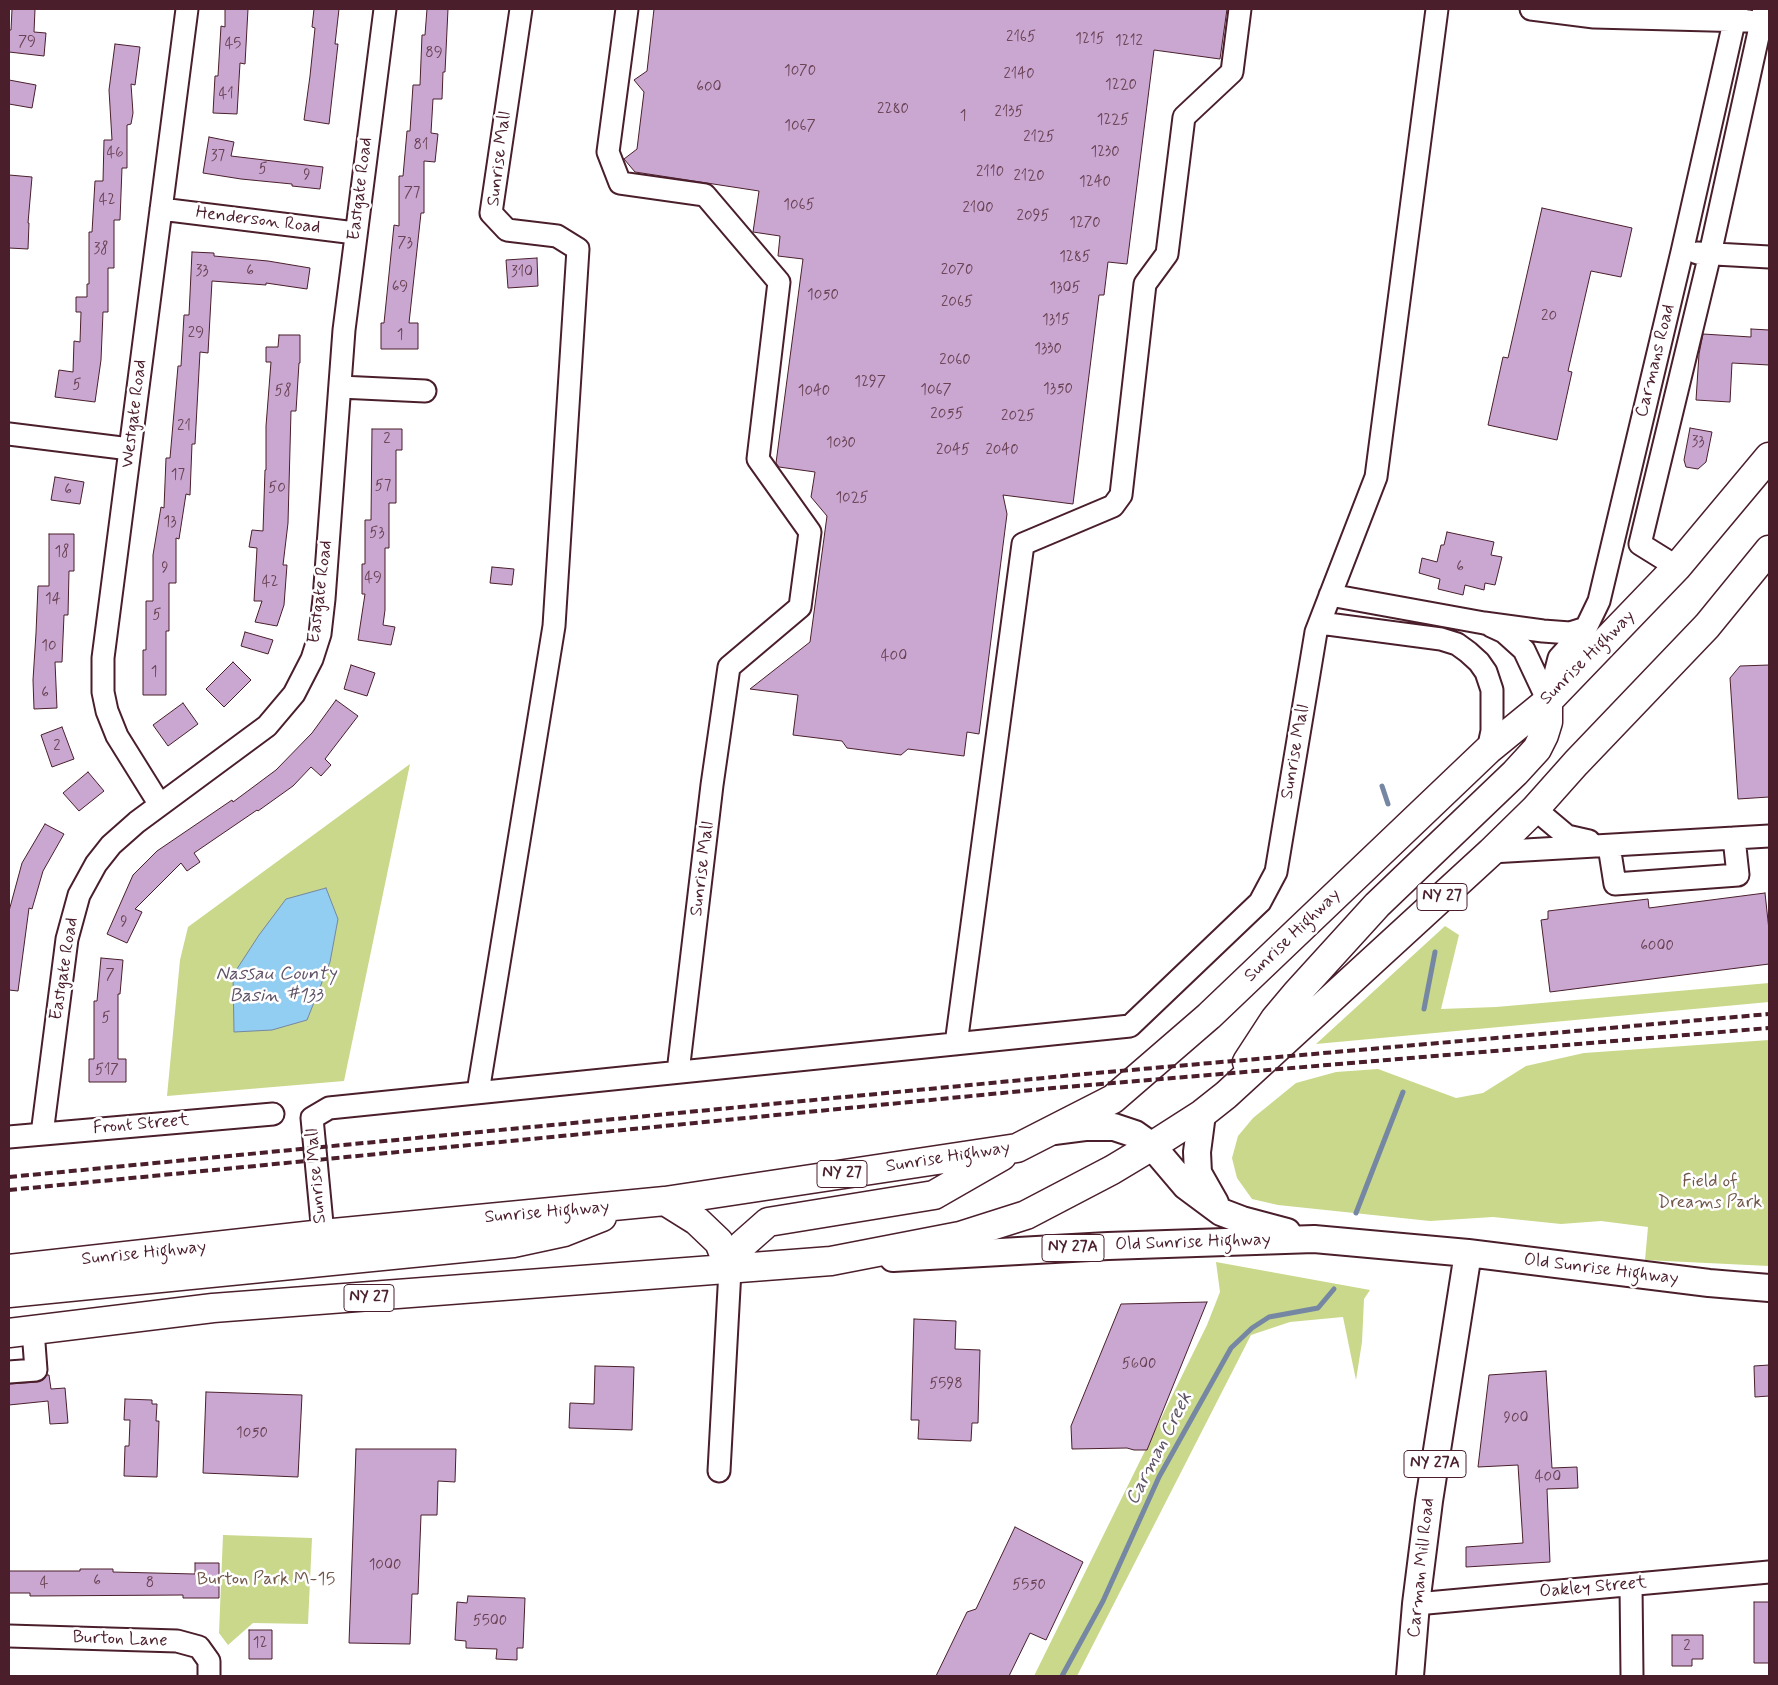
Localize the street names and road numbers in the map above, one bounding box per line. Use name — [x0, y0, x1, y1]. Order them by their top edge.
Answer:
street label: Sunrise Mall — [483, 110, 517, 208]
street label: Eastgate Road — [344, 136, 378, 242]
street label: Henderson Road — [194, 203, 322, 239]
street label: Carmans Road — [1632, 302, 1680, 420]
street label: Westgate Road — [118, 359, 152, 469]
street label: Eastgate Road — [304, 539, 338, 645]
street label: Sunrise Highway — [1536, 606, 1640, 710]
street label: Sunrise Mall — [1277, 703, 1315, 801]
street label: Sunrise Mall — [686, 820, 720, 918]
road number: NY 27 — [1417, 884, 1467, 910]
street label: Sunrise Highway — [1240, 885, 1346, 987]
street label: Eastgate Road — [46, 916, 84, 1022]
street label: Front Street — [92, 1110, 190, 1140]
street label: Sunrise Mall — [302, 1128, 332, 1224]
street label: Sunrise Highway — [884, 1138, 1012, 1178]
road number: NY 27 — [817, 1160, 867, 1188]
street label: Sunrise Highway — [484, 1197, 610, 1229]
street label: Old Sunrise Highway — [1115, 1229, 1271, 1257]
road number: NY 27A — [1042, 1234, 1104, 1262]
street label: Sunrise Highway — [81, 1237, 207, 1271]
street label: Old Sunrise Highway — [1522, 1250, 1680, 1290]
road number: NY 27 — [344, 1285, 394, 1312]
road number: NY 27A — [1404, 1450, 1466, 1478]
street label: Carman Mill Road — [1404, 1497, 1440, 1639]
street label: Oakley Street — [1538, 1573, 1648, 1603]
street label: Burton Lane — [72, 1628, 168, 1652]

